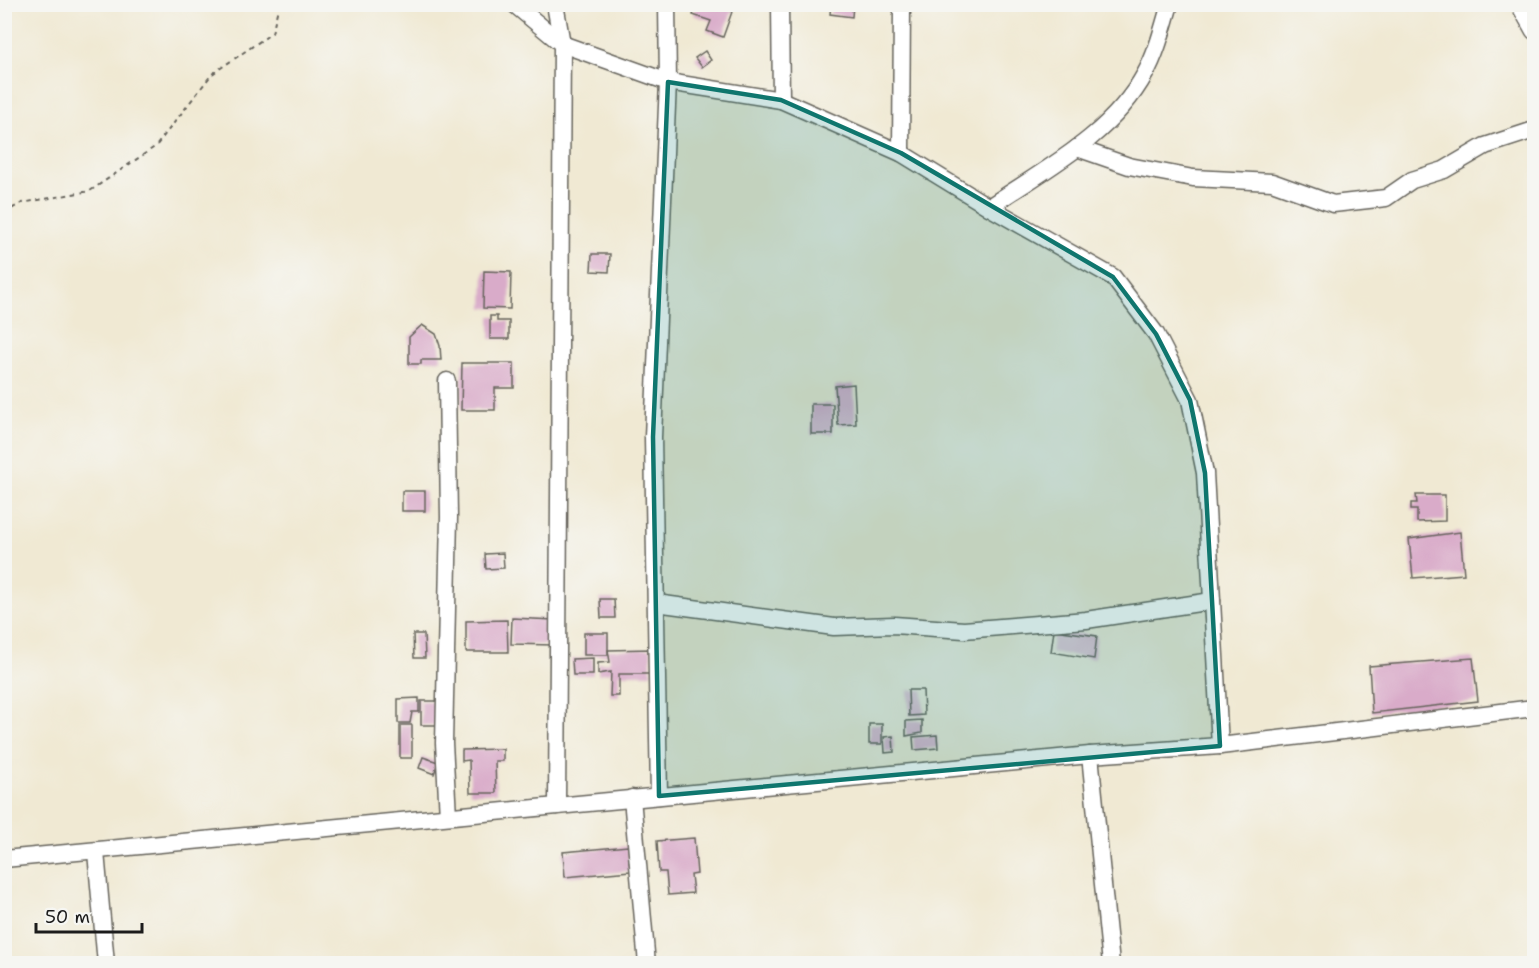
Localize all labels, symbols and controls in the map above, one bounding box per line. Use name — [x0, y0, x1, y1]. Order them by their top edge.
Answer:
scale bar — [36, 896, 142, 934]
text: 50 m — [45, 905, 90, 929]

